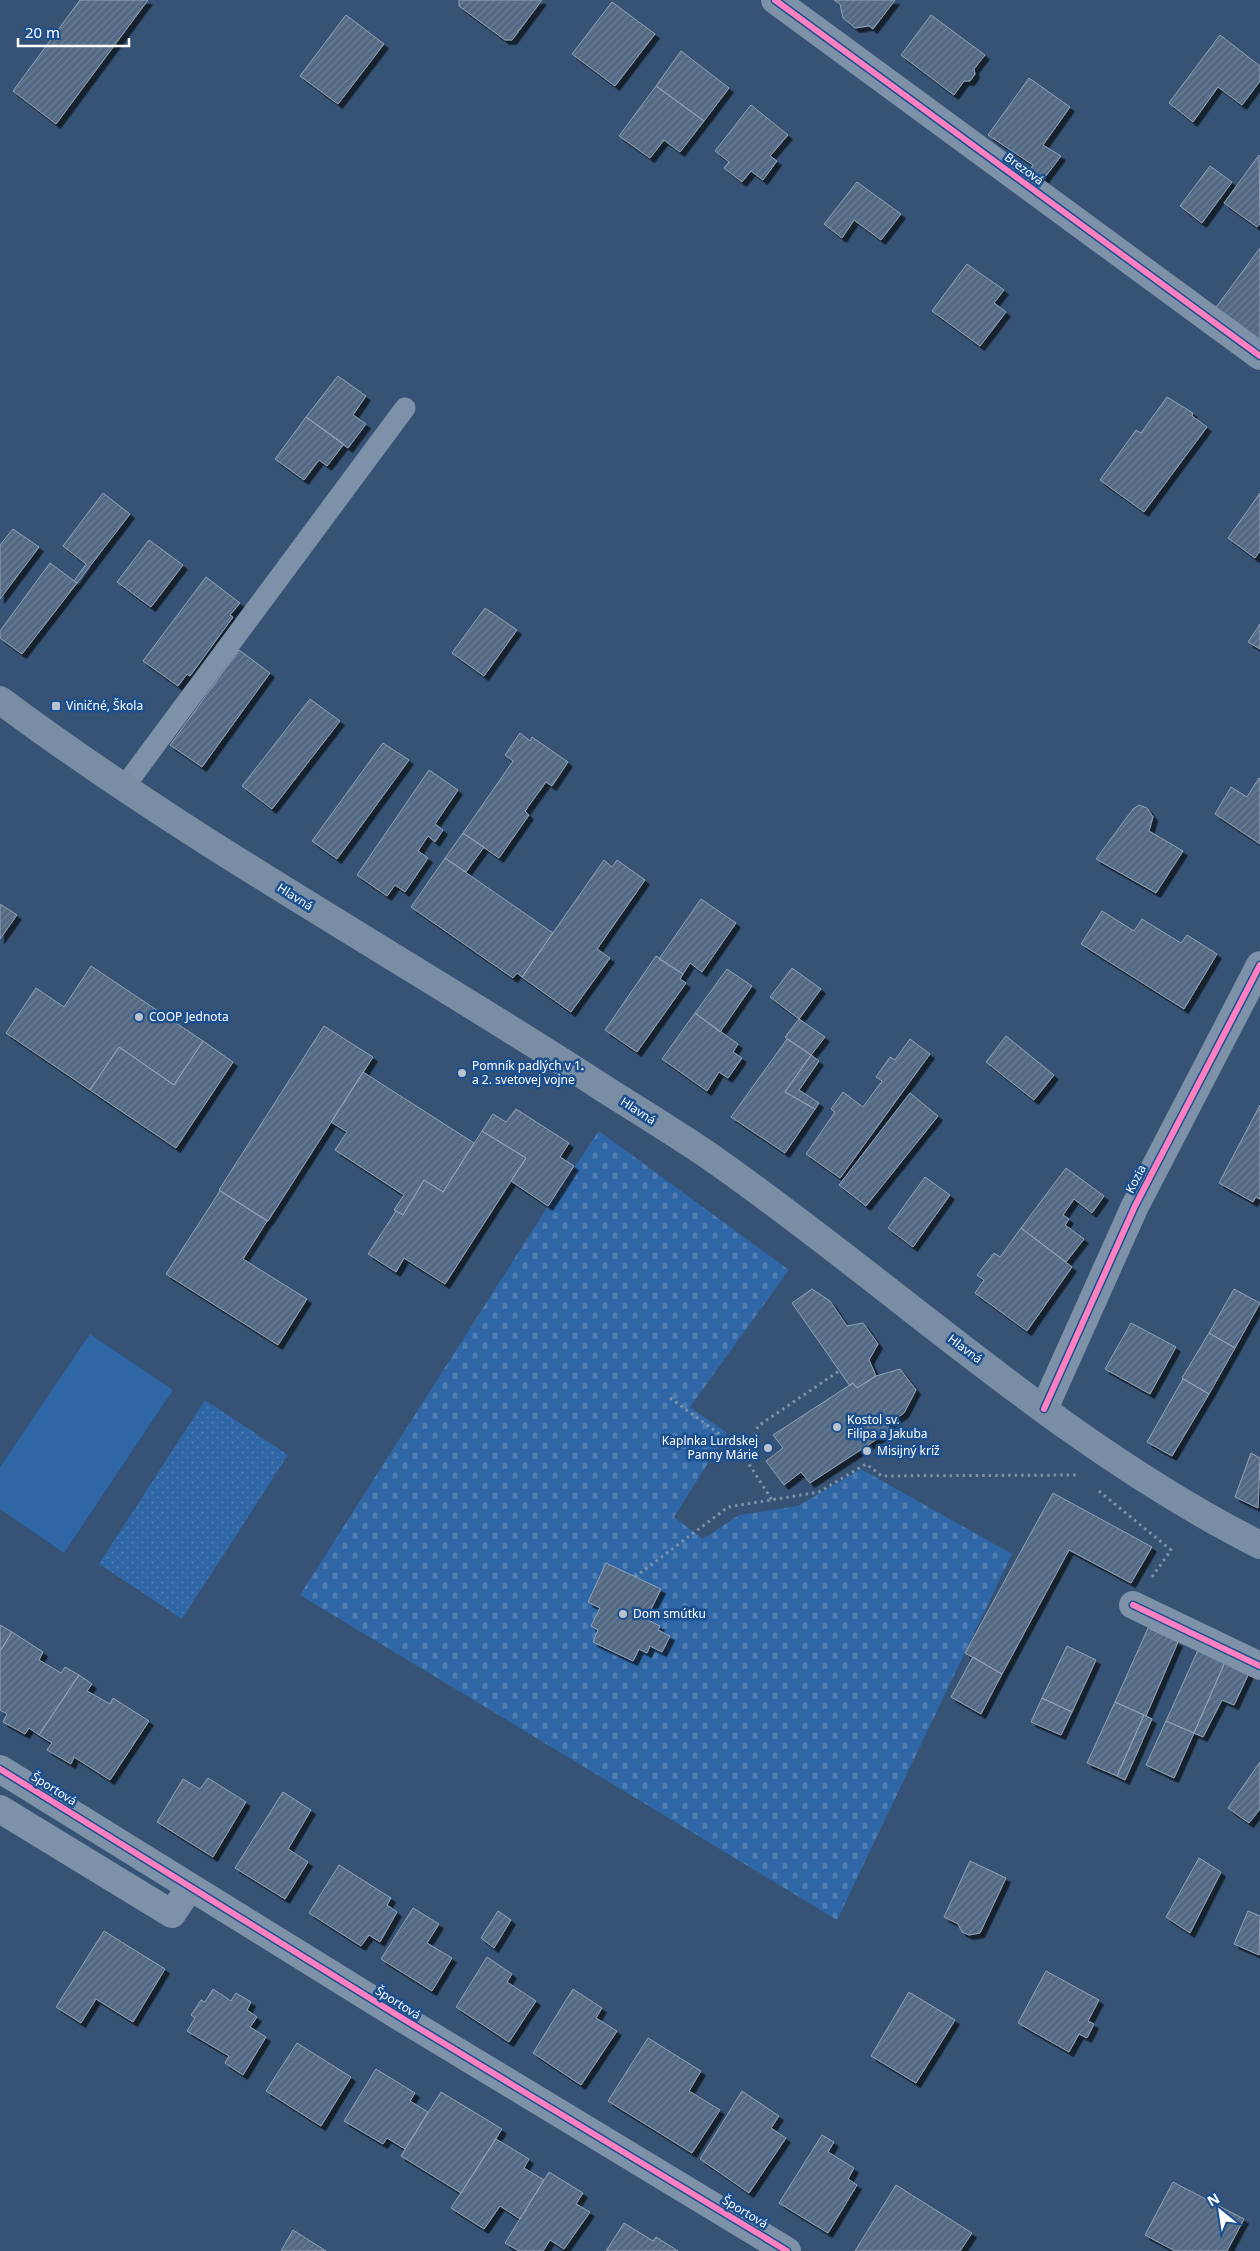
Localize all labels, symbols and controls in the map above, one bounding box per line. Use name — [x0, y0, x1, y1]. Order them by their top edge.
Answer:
scale bar — [18, 15, 129, 47]
text: 20 m — [25, 22, 60, 42]
street label: Brezová — [1001, 149, 1047, 189]
place label: Viničné, Škola — [66, 697, 143, 714]
marker: Viničné, Škola — [50, 700, 62, 712]
street label: Hlavná — [274, 879, 316, 914]
place label: COOP Jednota — [149, 1008, 229, 1025]
marker: COOP Jednota — [133, 1011, 145, 1023]
place label: Pomník padlých v 1. a 2. svetovej vojne — [472, 1057, 584, 1088]
marker: Pomník padlých v 1. a 2. svetovej vojne — [456, 1067, 468, 1079]
street label: Hlavná — [617, 1093, 659, 1128]
street label: Kozia — [1121, 1162, 1150, 1196]
street label: Hlavná — [945, 1330, 986, 1367]
place label: Kostol sv. Filipa a Jakuba — [847, 1411, 928, 1442]
marker: Kostol sv. Filipa a Jakuba — [831, 1421, 843, 1433]
place label: Kaplnka Lurdskej Panny Márie — [662, 1432, 758, 1463]
marker: Kaplnka Lurdskej Panny Márie — [762, 1442, 774, 1454]
place label: Misijný kríž — [877, 1442, 940, 1459]
marker: Misijný kríž — [861, 1445, 873, 1457]
place label: Dom smútku — [633, 1605, 706, 1622]
marker: Dom smútku — [617, 1608, 629, 1620]
street label: Športová — [28, 1768, 80, 1809]
street label: Športová — [372, 1982, 424, 2023]
north arrow — [1195, 2186, 1245, 2236]
text: N — [1204, 2188, 1223, 2210]
street label: Športová — [719, 2191, 771, 2232]

